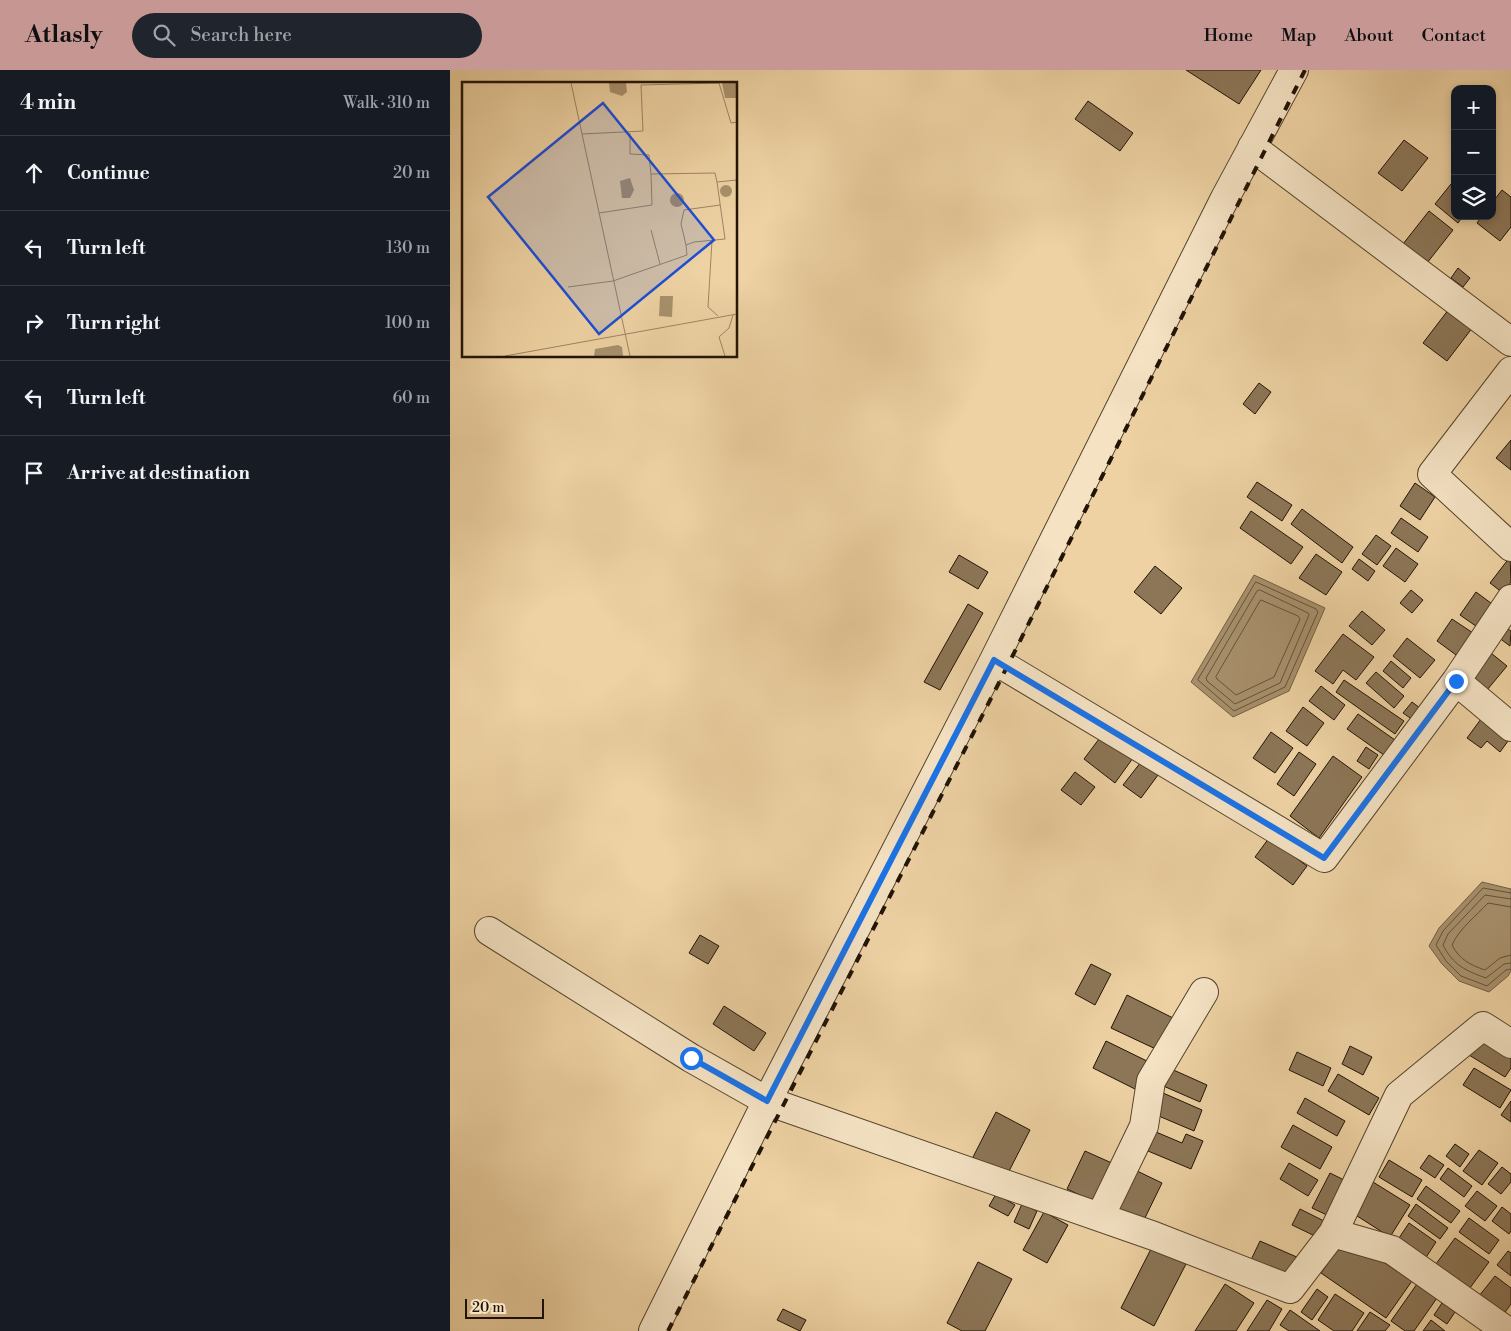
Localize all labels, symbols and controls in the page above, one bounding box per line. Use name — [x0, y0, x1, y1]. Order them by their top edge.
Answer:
search box — [132, 13, 482, 58]
text: Atlasly — [25, 20, 102, 50]
icon: search — [150, 21, 178, 49]
text: Search here — [190, 23, 292, 47]
text: Home — [1204, 24, 1253, 47]
text: Map — [1281, 24, 1317, 47]
text: About — [1345, 24, 1394, 47]
text: Contact — [1422, 24, 1486, 47]
inset map — [462, 82, 738, 358]
map controls — [1451, 85, 1496, 220]
button: + — [1451, 85, 1496, 130]
text: 4 min — [20, 90, 76, 116]
text: Walk · 310 m — [343, 93, 430, 113]
button: − — [1451, 130, 1496, 175]
icon: ahead — [20, 159, 48, 187]
text: Continue — [67, 161, 150, 185]
text: 20 m — [393, 163, 430, 183]
button: layers — [1451, 175, 1496, 220]
icon: left — [20, 234, 48, 262]
text: Turn left — [67, 236, 146, 260]
text: 130 m — [386, 238, 430, 258]
icon: right — [20, 309, 48, 337]
text: Turn right — [67, 311, 160, 335]
text: 100 m — [385, 313, 430, 333]
icon: left — [20, 384, 48, 412]
text: Turn left — [67, 386, 146, 410]
text: 60 m — [392, 388, 430, 408]
icon: arrive — [20, 459, 48, 487]
text: Arrive at destination — [67, 461, 250, 485]
route end — [1445, 670, 1468, 693]
route start — [680, 1047, 703, 1070]
scale bar — [465, 1296, 544, 1319]
text: 20 m — [472, 1299, 504, 1317]

